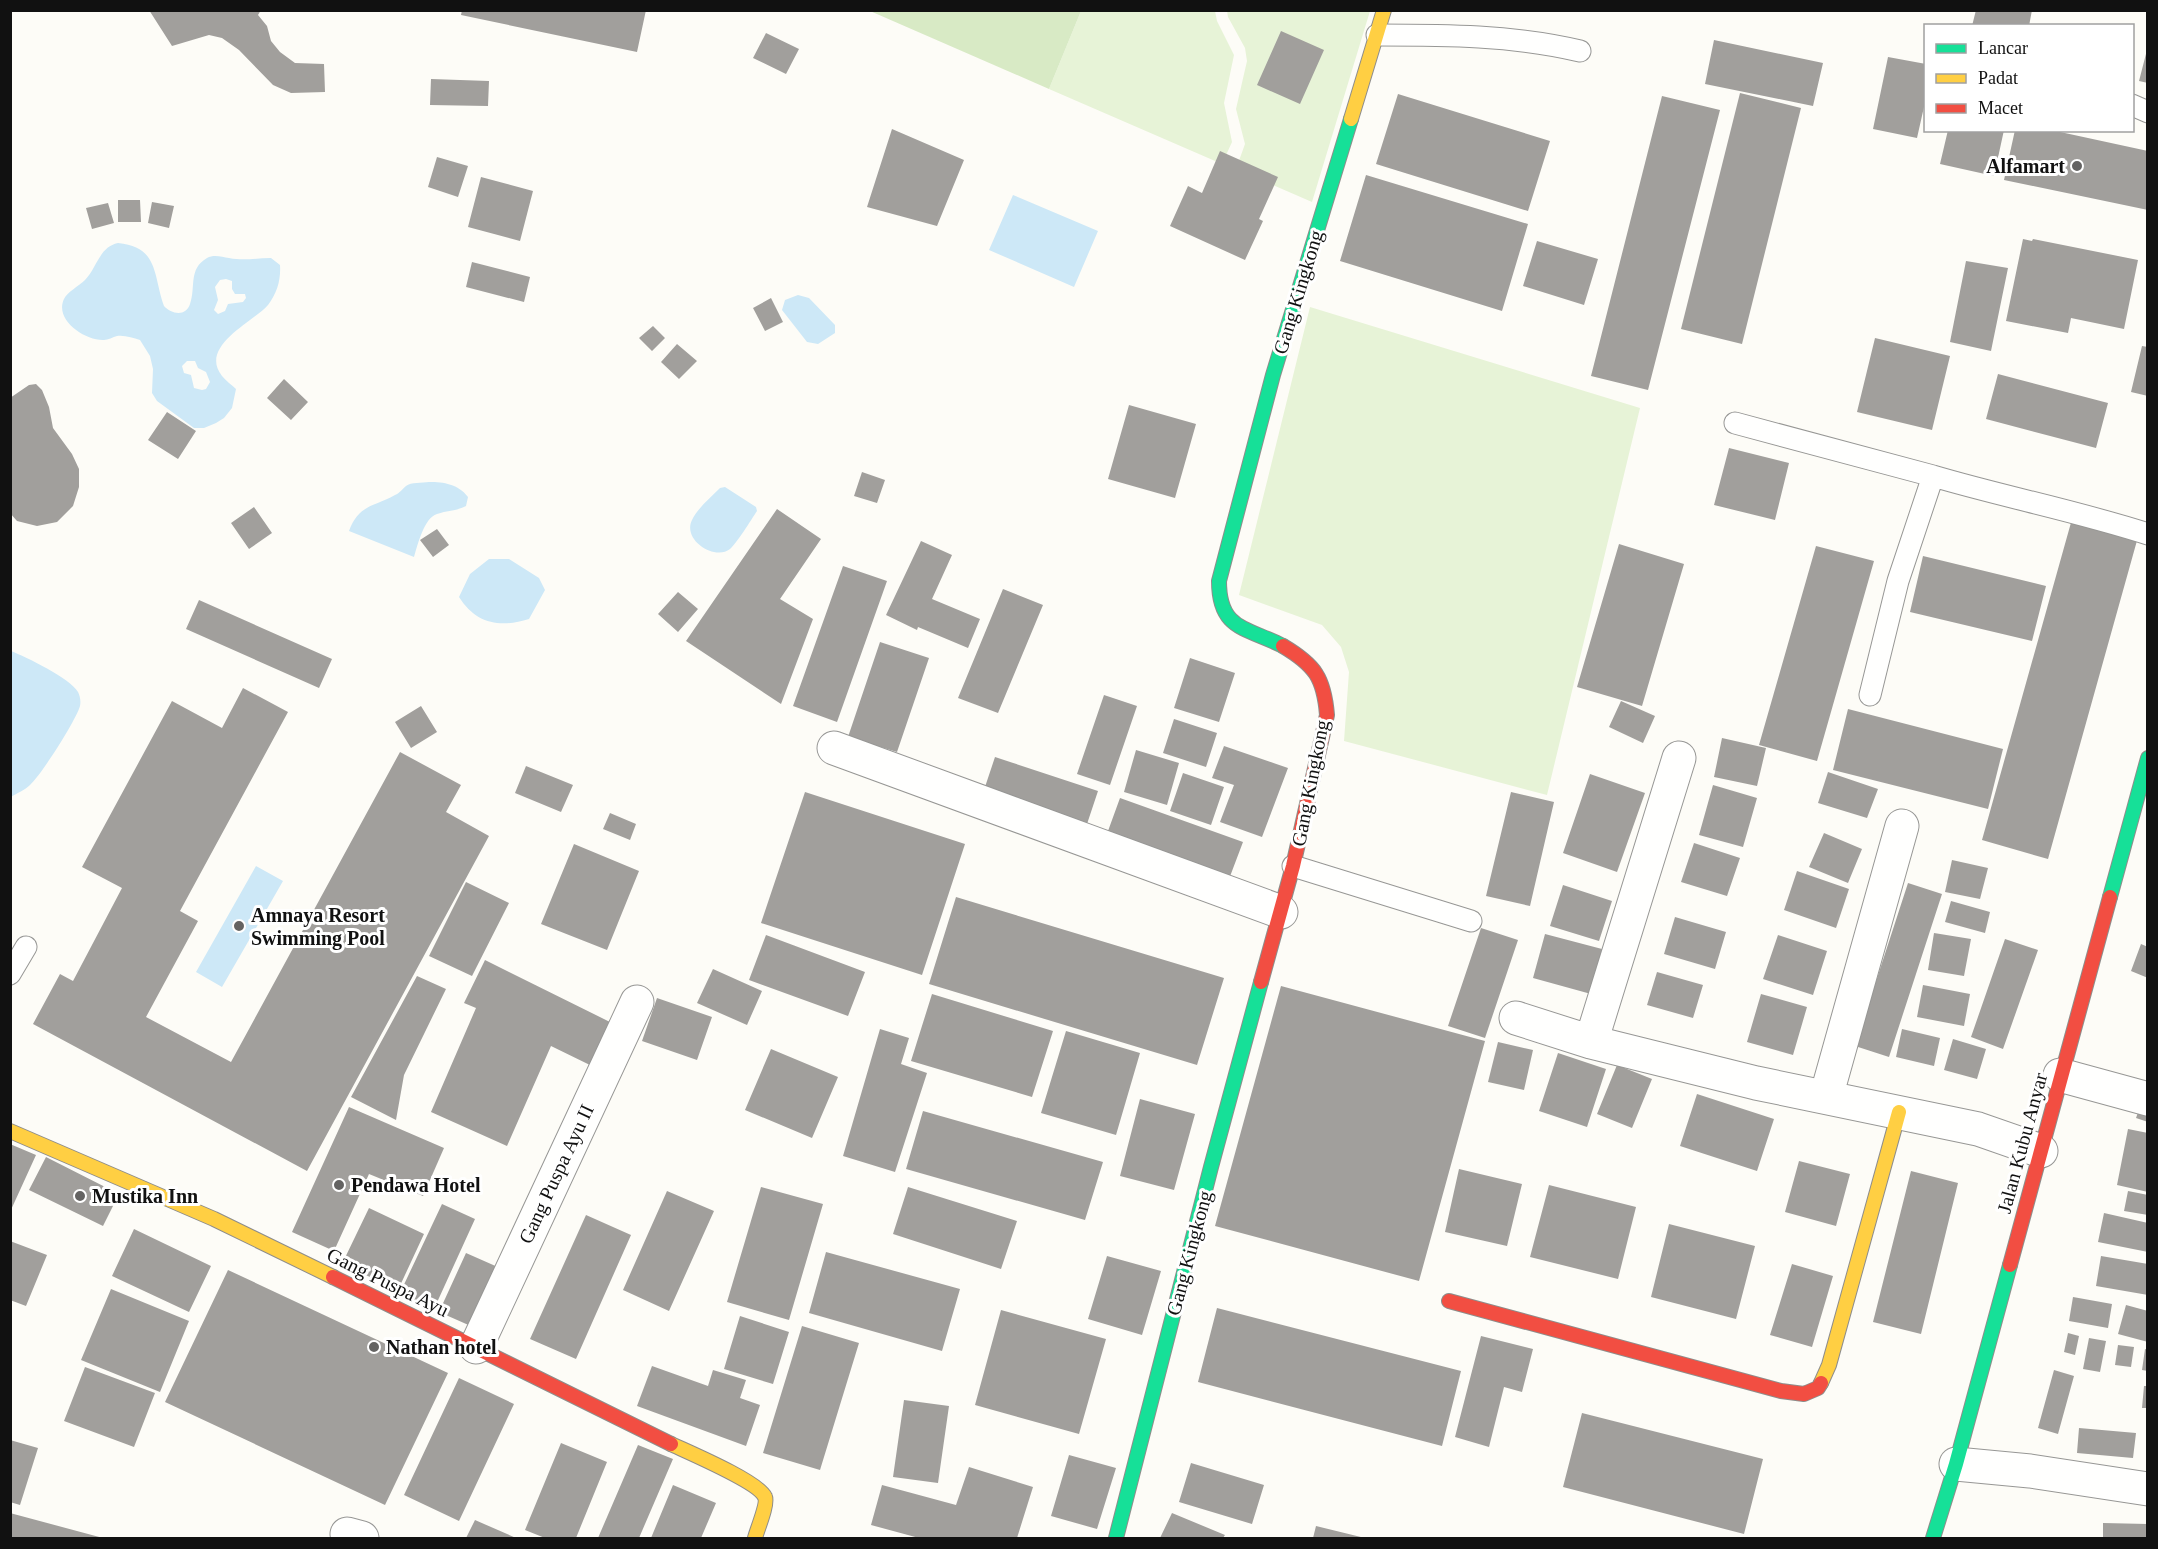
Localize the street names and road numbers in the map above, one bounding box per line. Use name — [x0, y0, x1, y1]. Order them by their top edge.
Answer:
street label: Gang Kingkong — [1269, 227, 1328, 357]
street label: Gang Kingkong — [1287, 718, 1334, 848]
street label: Jalan Kubu Anyar — [1993, 1070, 2052, 1216]
street label: Gang Puspa Ayu II — [514, 1101, 599, 1247]
street label: Gang Kingkong — [1162, 1188, 1217, 1318]
street label: Gang Puspa Ayu — [323, 1243, 452, 1322]

